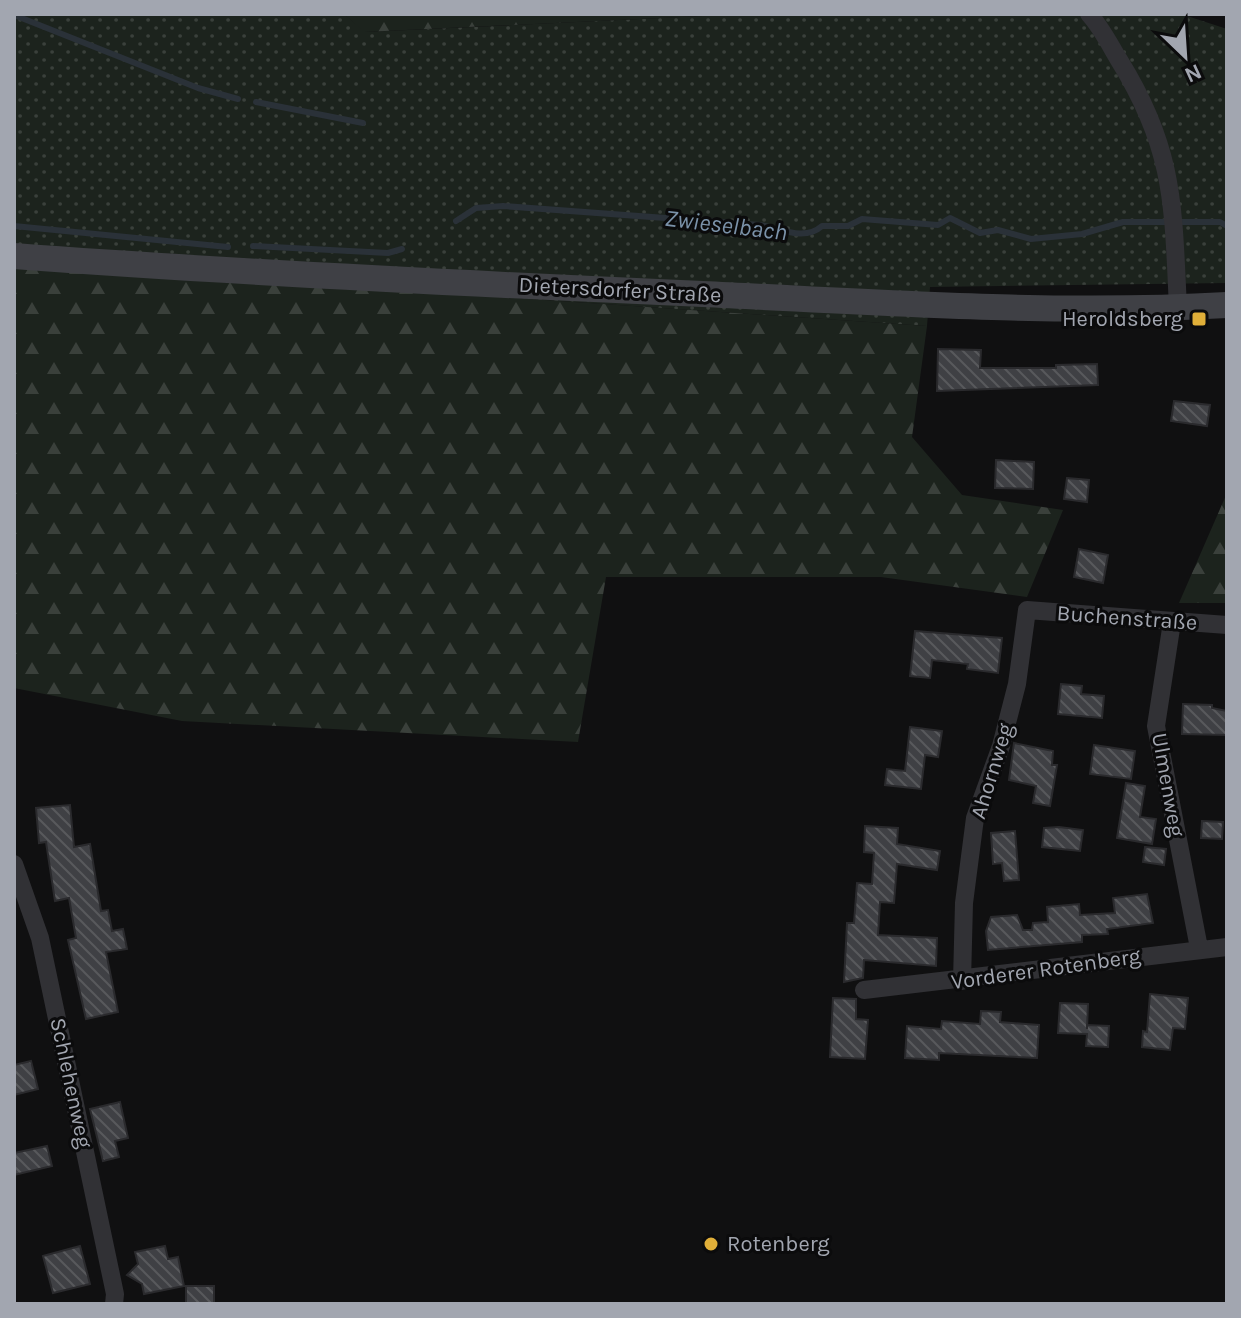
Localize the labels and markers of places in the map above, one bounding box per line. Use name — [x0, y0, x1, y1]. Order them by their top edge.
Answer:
place label: Heroldsberg — [1062, 306, 1184, 332]
marker: Heroldsberg — [1190, 310, 1208, 328]
place label: Rotenberg — [727, 1231, 830, 1257]
marker: Rotenberg — [702, 1235, 720, 1253]

